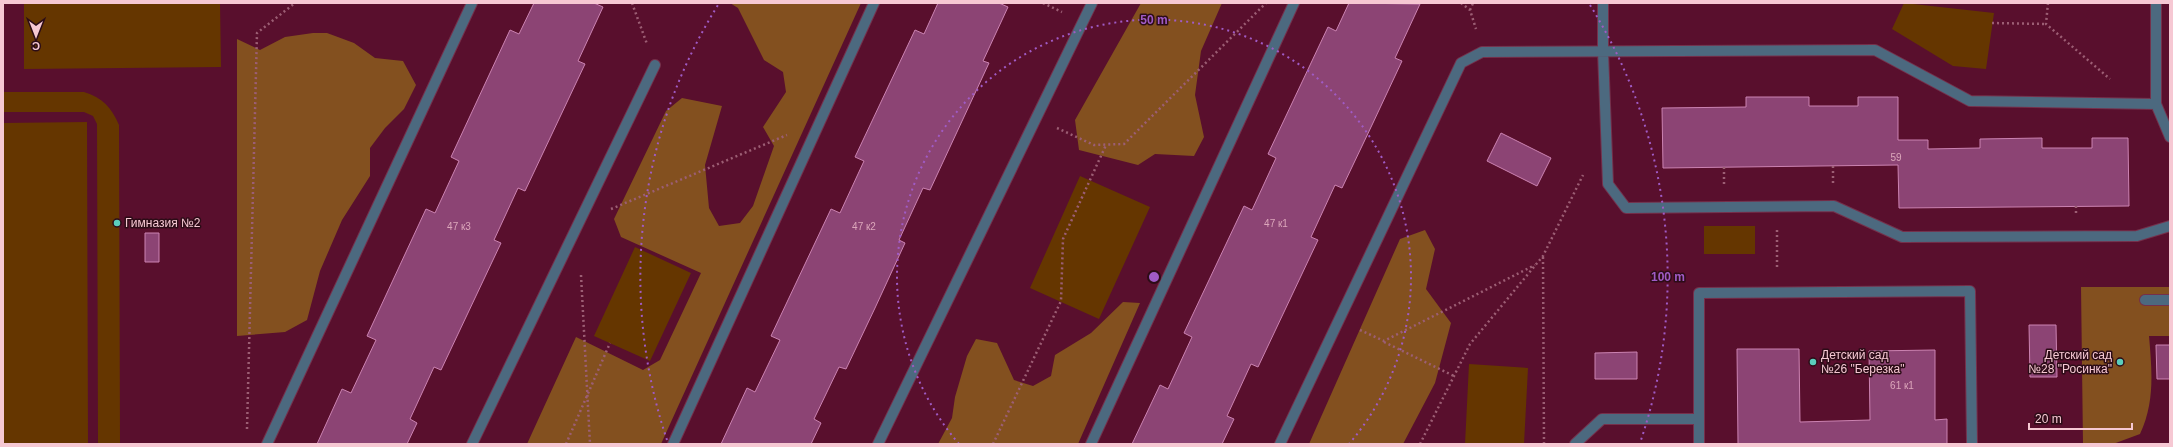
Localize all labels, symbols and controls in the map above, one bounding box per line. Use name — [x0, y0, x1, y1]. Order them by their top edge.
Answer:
text: 50 m — [1140, 13, 1168, 27]
north arrow — [16, 16, 56, 56]
text: С — [32, 40, 40, 52]
house number: 59 — [1890, 152, 1902, 163]
place label: Гимназия №2 — [125, 216, 201, 230]
marker: Гимназия №2 — [112, 218, 122, 228]
house number: 47 к1 — [1264, 218, 1288, 229]
house number: 47 к3 — [447, 221, 471, 232]
house number: 47 к2 — [852, 221, 876, 232]
centre of rings — [1147, 270, 1161, 284]
text: 100 m — [1651, 270, 1685, 284]
place label: Детский сад №26 "Березка" — [1821, 348, 1904, 376]
place label: Детский сад №28 "Росинка" — [2028, 348, 2112, 376]
marker: Детский сад №26 "Березка" — [1808, 357, 1818, 367]
marker: Детский сад №28 "Росинка" — [2115, 357, 2125, 367]
house number: 61 к1 — [1890, 380, 1914, 391]
scale bar — [2029, 405, 2132, 431]
text: 20 m — [2035, 412, 2062, 426]

